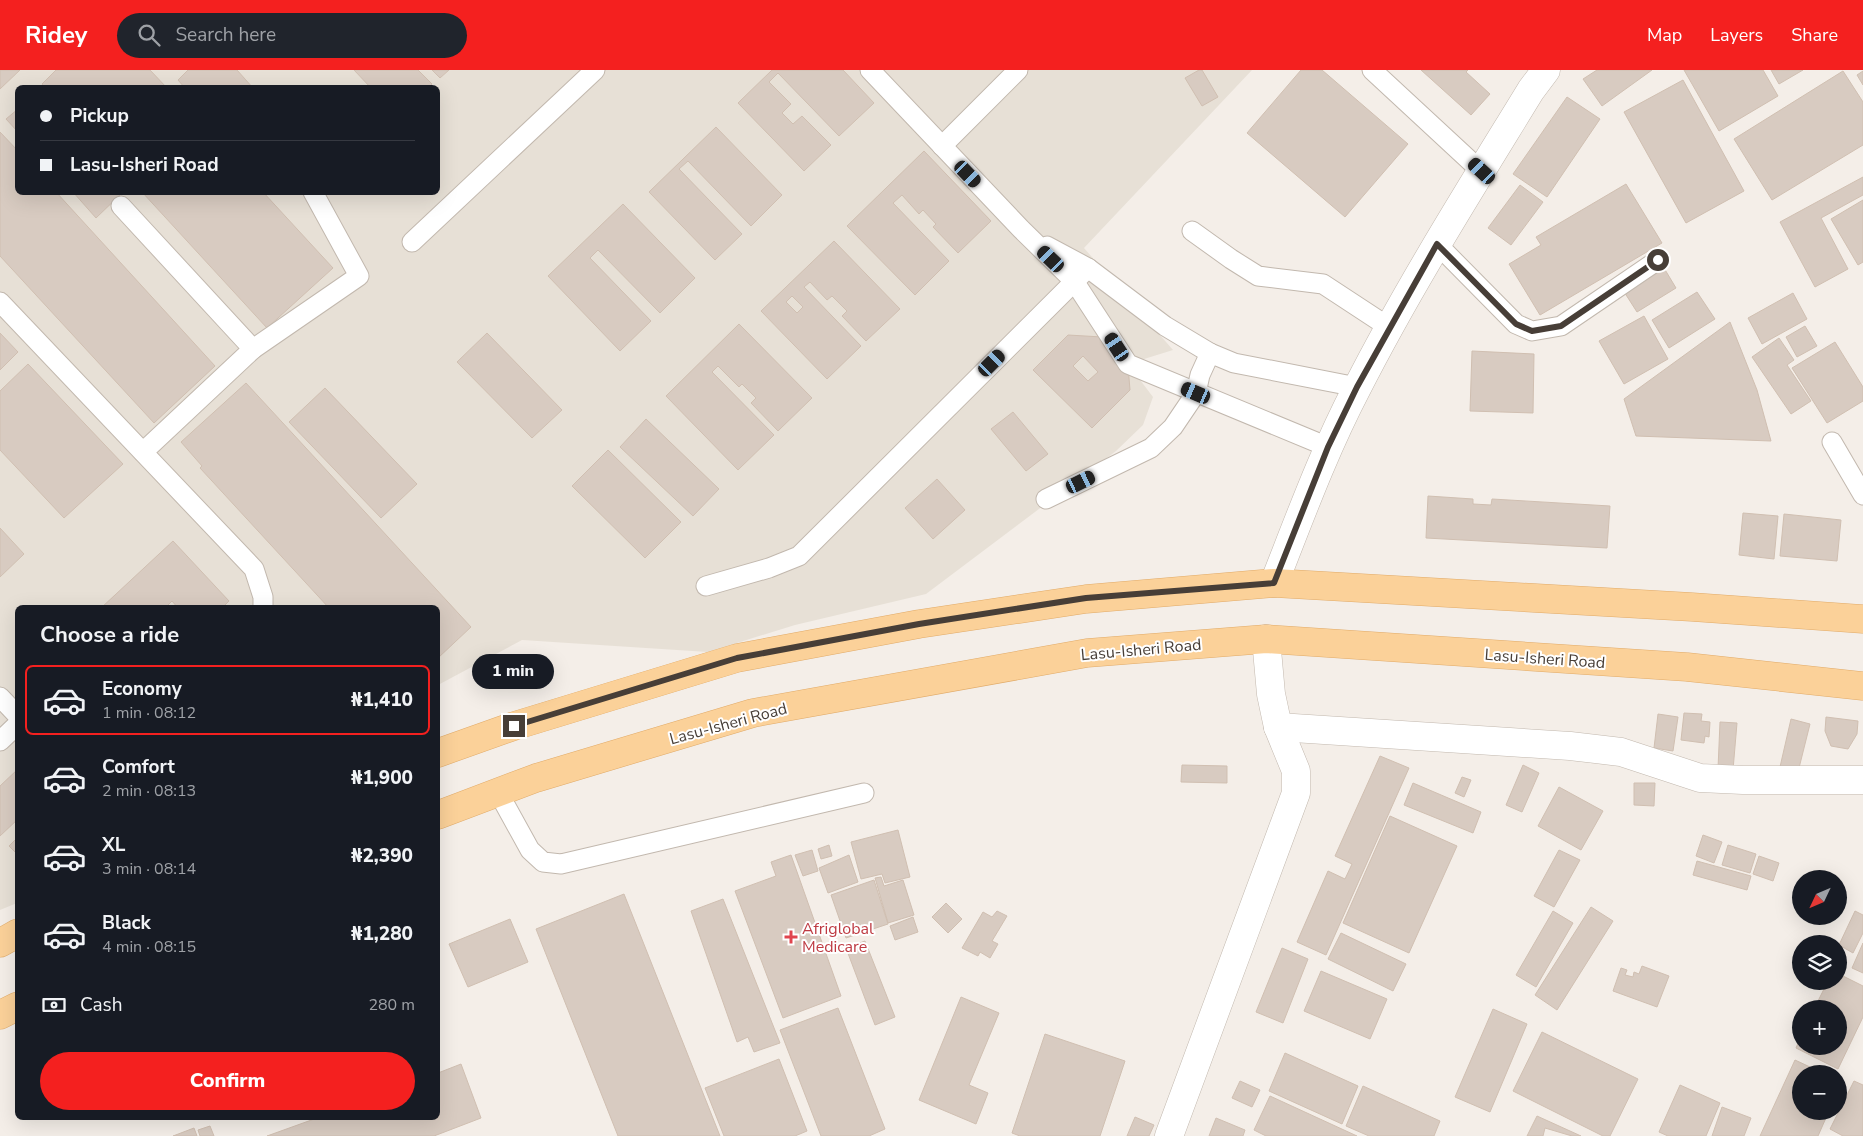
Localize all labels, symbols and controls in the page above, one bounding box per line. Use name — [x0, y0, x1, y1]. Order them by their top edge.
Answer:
search box — [117, 13, 467, 58]
text: Ridey — [25, 19, 87, 51]
icon: search — [135, 21, 163, 49]
text: Search here — [175, 22, 276, 48]
text: Map — [1647, 23, 1682, 47]
text: Layers — [1710, 23, 1763, 47]
text: Share — [1791, 23, 1838, 47]
text: Pickup — [70, 103, 129, 129]
text: Lasu-Isheri Road — [70, 152, 219, 178]
car — [1465, 155, 1498, 187]
car — [952, 158, 983, 190]
car — [1035, 243, 1067, 275]
route start — [1647, 249, 1669, 271]
car — [1102, 330, 1131, 364]
car — [976, 347, 1007, 379]
car — [1179, 380, 1212, 406]
car — [1064, 469, 1097, 495]
text: Choose a ride — [40, 620, 179, 650]
street label: Lasu-Isheri Road — [1080, 634, 1202, 666]
street label: Lasu-Isheri Road — [1484, 644, 1606, 674]
callout: 1 min — [473, 654, 555, 688]
text: 1 min — [492, 660, 534, 682]
text: Economy — [102, 676, 182, 702]
icon: car — [42, 678, 87, 723]
text: ₦1,410 — [351, 687, 413, 713]
street label: Lasu-Isheri Road — [667, 698, 789, 750]
text: 1 min · 08:12 — [102, 702, 196, 724]
route end — [503, 715, 525, 737]
text: Comfort — [102, 754, 175, 780]
icon: car — [42, 756, 87, 801]
text: ₦1,900 — [351, 765, 413, 791]
text: 2 min · 08:13 — [102, 780, 196, 802]
text: XL — [102, 832, 125, 858]
icon: car — [42, 834, 87, 879]
text: ₦2,390 — [351, 843, 413, 869]
text: 3 min · 08:14 — [102, 858, 196, 880]
north arrow — [1792, 870, 1848, 925]
map controls — [1792, 870, 1847, 1120]
text: Black — [102, 910, 151, 936]
icon: car — [42, 912, 87, 957]
place label: Afriglobal Medicare — [802, 918, 874, 958]
text: ₦1,280 — [351, 921, 413, 947]
marker: Afriglobal Medicare — [784, 930, 798, 944]
button: layers — [1792, 935, 1847, 990]
text: 4 min · 08:15 — [102, 936, 196, 958]
icon: cash — [40, 991, 68, 1019]
text: Cash — [80, 992, 122, 1018]
text: 280 m — [368, 994, 415, 1016]
button: + — [1792, 1000, 1847, 1055]
button: Confirm — [40, 1052, 415, 1110]
button: − — [1792, 1065, 1847, 1120]

